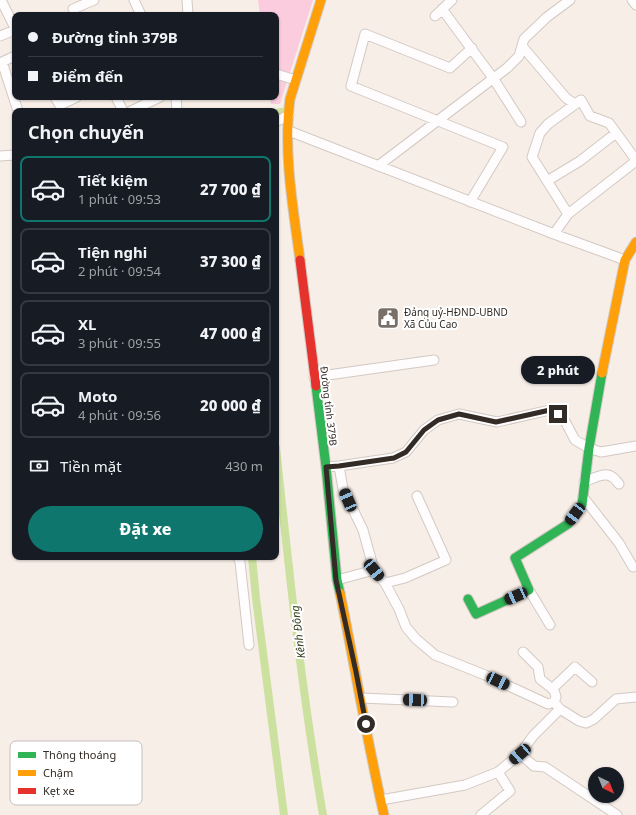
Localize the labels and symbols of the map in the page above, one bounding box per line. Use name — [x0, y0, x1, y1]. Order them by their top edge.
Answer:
public building icon: Đảng uỷ-HĐND-UBND Xã Củu Cao — [375, 305, 401, 331]
place label: Đảng uỷ-HĐND-UBND Xã Củu Cao — [404, 305, 508, 331]
callout: 2 phút — [521, 356, 595, 384]
street label: Đường tỉnh 379B — [317, 365, 341, 447]
route end — [549, 405, 567, 423]
car — [338, 487, 358, 513]
car — [563, 501, 587, 527]
car — [362, 557, 386, 583]
car — [503, 586, 529, 606]
water label: Kênh Đông — [287, 604, 308, 660]
car — [485, 670, 511, 692]
car — [403, 694, 427, 706]
route start — [357, 715, 375, 733]
legend — [10, 741, 142, 805]
car — [507, 742, 533, 766]
text: Thông thoáng — [43, 747, 116, 762]
text: Chậm — [43, 765, 73, 780]
north arrow — [588, 767, 624, 803]
text: Kẹt xe — [43, 783, 75, 798]

